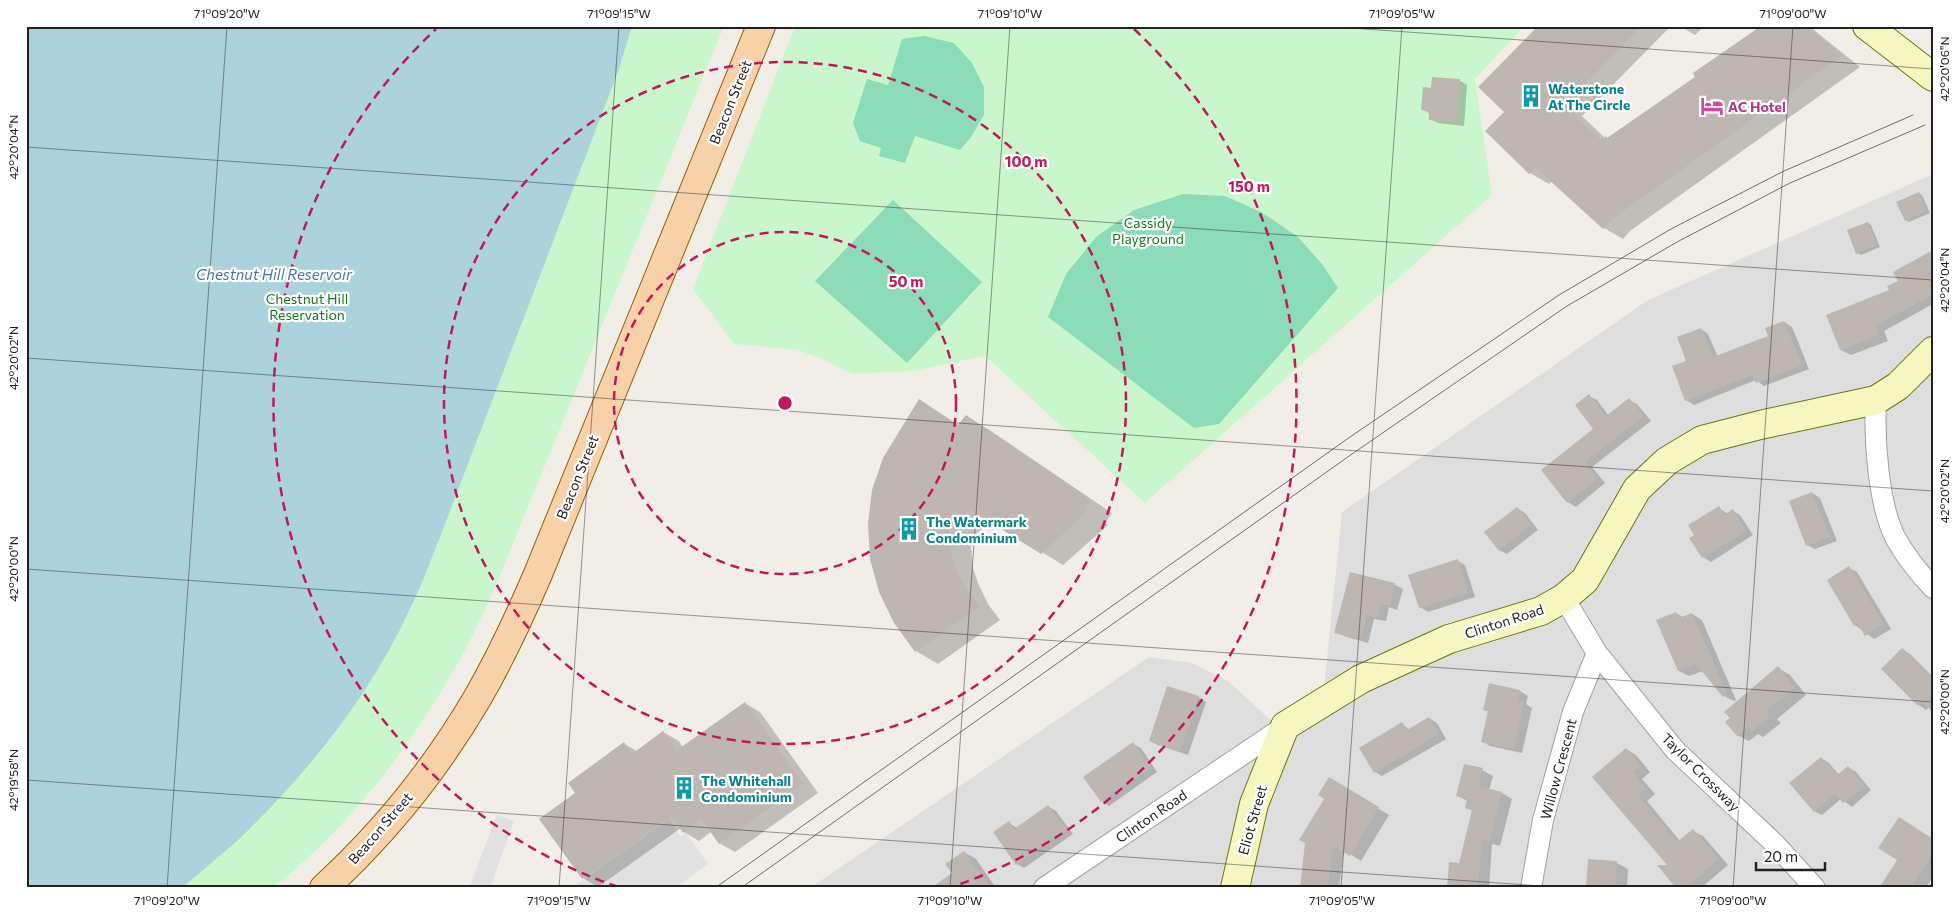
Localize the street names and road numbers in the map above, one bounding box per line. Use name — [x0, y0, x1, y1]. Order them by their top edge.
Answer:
street label: Beacon Street — [705, 57, 755, 147]
street label: Beacon Street — [552, 432, 602, 522]
street label: Clinton Road — [1462, 600, 1546, 642]
street label: Willow Crescent — [1536, 716, 1580, 821]
street label: Taylor Crossway — [1658, 729, 1744, 815]
street label: Eliot Street — [1234, 783, 1270, 857]
street label: Clinton Road — [1112, 786, 1190, 846]
street label: Beacon Street — [344, 789, 416, 867]

